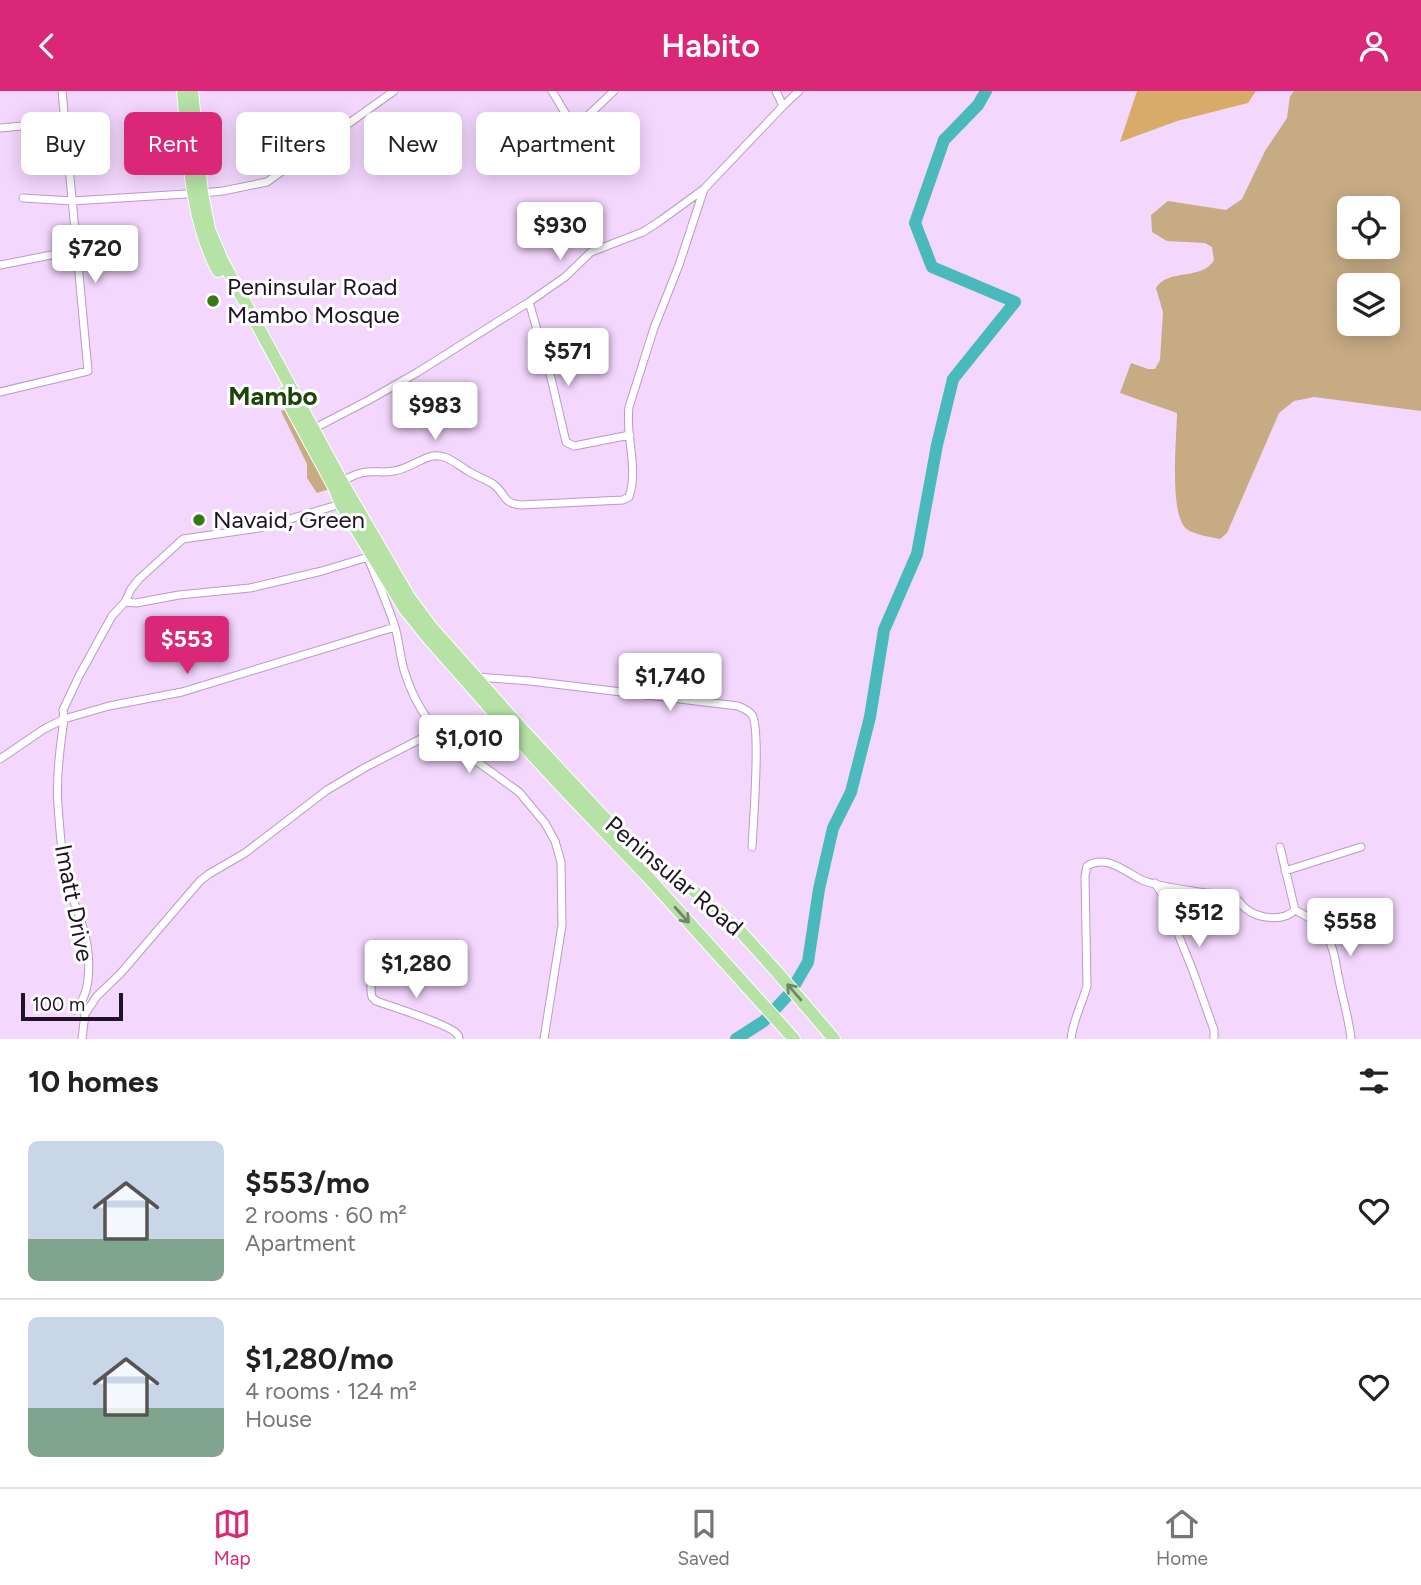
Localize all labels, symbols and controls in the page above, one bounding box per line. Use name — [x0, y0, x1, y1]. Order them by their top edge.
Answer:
icon: back — [28, 27, 66, 65]
text: Habito — [661, 27, 760, 65]
icon: person — [1355, 27, 1393, 65]
chip: Buy — [21, 112, 110, 175]
chip: Rent — [124, 112, 222, 175]
chip: Filters — [236, 112, 350, 175]
chip: New — [364, 112, 462, 175]
chip: Apartment — [476, 112, 640, 175]
map controls — [1337, 196, 1400, 336]
button: locate — [1337, 196, 1400, 259]
pin: $930 — [519, 202, 601, 262]
text: $930 — [533, 211, 587, 239]
pin: $720 — [54, 225, 136, 285]
text: $720 — [68, 234, 122, 262]
place label: Peninsular Road Mambo Mosque — [227, 272, 400, 329]
button: layers — [1337, 273, 1400, 336]
marker: Peninsular Road Mambo Mosque — [205, 293, 221, 309]
pin: $571 — [527, 329, 609, 388]
text: $571 — [544, 337, 592, 365]
district label: Mambo — [228, 380, 318, 412]
pin: $983 — [394, 383, 476, 442]
text: $983 — [409, 391, 461, 419]
place label: Navaid, Green — [213, 505, 365, 534]
marker: Navaid, Green — [191, 512, 207, 528]
pin: $553 — [146, 617, 228, 676]
text: $553 — [161, 625, 213, 653]
pin: $1,740 — [613, 653, 727, 713]
text: $1,740 — [635, 662, 705, 690]
pin: $1,010 — [412, 715, 526, 775]
text: $1,010 — [435, 724, 503, 752]
street label: Peninsular Road — [600, 810, 749, 942]
street label: Imatt Drive — [49, 842, 100, 964]
pin: $512 — [1158, 889, 1240, 949]
text: $512 — [1174, 898, 1224, 926]
pin: $558 — [1309, 899, 1391, 958]
one-way arrow — [674, 906, 690, 924]
text: $558 — [1323, 907, 1377, 935]
pin: $1,280 — [359, 941, 473, 1000]
text: $1,280 — [381, 949, 451, 977]
one-way arrow — [787, 983, 802, 1001]
scale bar — [21, 990, 122, 1022]
text: 100 m — [32, 993, 85, 1016]
icon: filters — [1355, 1062, 1393, 1100]
text: 10 homes — [28, 1063, 159, 1100]
text: $553/mo — [245, 1164, 370, 1201]
icon: home — [84, 1169, 168, 1253]
icon: heart — [1355, 1192, 1393, 1230]
text: 2 rooms · 60 m² — [245, 1201, 407, 1229]
text: Apartment — [245, 1229, 356, 1257]
text: $1,280/mo — [245, 1340, 394, 1377]
icon: home — [84, 1345, 168, 1429]
icon: heart — [1355, 1368, 1393, 1406]
text: 4 rooms · 124 m² — [245, 1377, 417, 1405]
text: House — [245, 1405, 312, 1433]
tab: Map — [213, 1505, 251, 1570]
tab: Saved — [677, 1505, 730, 1570]
tab: Home — [1156, 1505, 1208, 1570]

